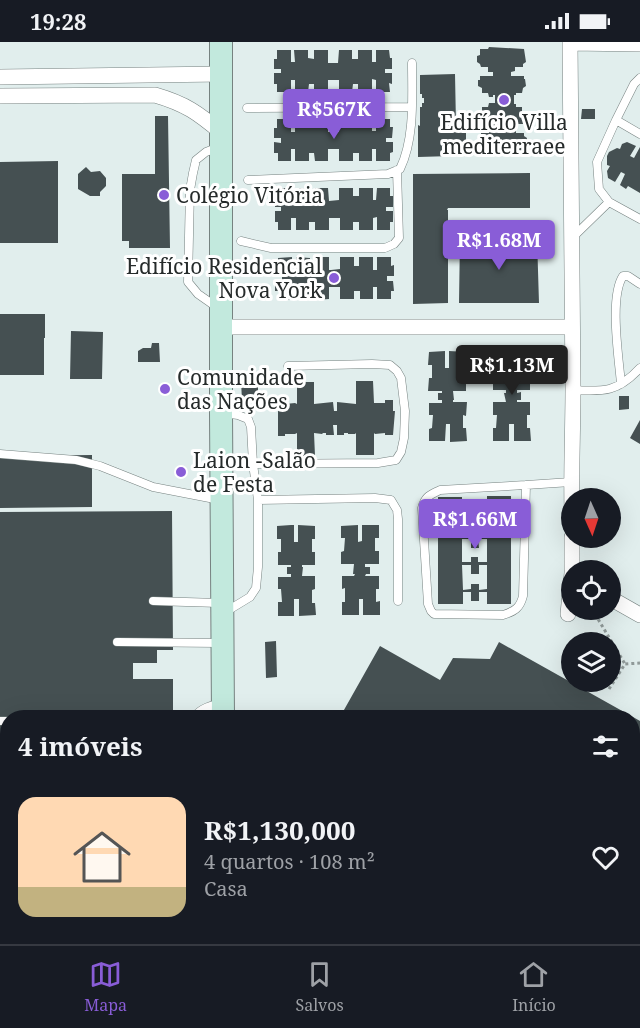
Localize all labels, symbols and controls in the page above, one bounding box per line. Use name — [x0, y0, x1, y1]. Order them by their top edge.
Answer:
text: 19:28 — [30, 6, 86, 36]
pin: R$567K — [285, 89, 383, 140]
marker: Edifício Villa mediterraee — [497, 93, 511, 107]
text: R$567K — [297, 95, 371, 122]
place label: Edifício Villa mediterraee — [440, 108, 568, 160]
place label: Colégio Vitória — [176, 181, 323, 209]
marker: Colégio Vitória — [157, 188, 171, 202]
pin: R$1.68M — [444, 220, 554, 271]
text: R$1.68M — [457, 226, 541, 253]
place label: Edifício Residencial Nova York — [126, 252, 323, 304]
marker: Edifício Residencial Nova York — [327, 271, 341, 285]
pin: R$1.13M — [457, 345, 567, 396]
text: R$1.13M — [470, 351, 554, 378]
place label: Comunidade das Nações — [177, 363, 304, 415]
marker: Comunidade das Nações — [158, 382, 172, 396]
place label: Laion -Salão de Festa — [193, 446, 316, 498]
marker: Laion -Salão de Festa — [174, 465, 188, 479]
north arrow — [561, 488, 621, 548]
map controls — [561, 488, 621, 692]
pin: R$1.66M — [420, 499, 530, 550]
text: R$1.66M — [433, 505, 517, 532]
button: locate — [561, 560, 621, 620]
button: layers — [561, 632, 621, 692]
text: 4 imóveis — [18, 728, 143, 764]
icon: filters — [589, 730, 622, 763]
text: R$1,130,000 — [204, 812, 355, 848]
icon: home — [66, 821, 138, 893]
icon: heart — [589, 841, 622, 874]
text: 4 quartos · 108 m² — [204, 848, 375, 875]
text: Casa — [204, 875, 248, 902]
tab: Mapa — [84, 958, 127, 1016]
tab: Salvos — [295, 958, 344, 1016]
tab: Início — [512, 958, 556, 1016]

